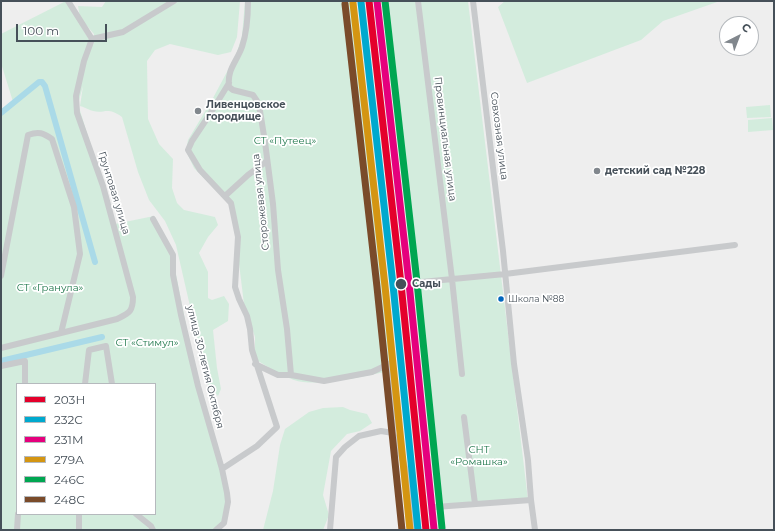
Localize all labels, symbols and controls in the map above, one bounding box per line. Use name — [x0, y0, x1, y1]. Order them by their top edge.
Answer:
scale bar — [18, 16, 109, 42]
north arrow — [719, 16, 759, 56]
text: С — [739, 20, 754, 36]
text: 100 m — [23, 23, 59, 38]
street label: Провинциальная улица — [431, 76, 459, 202]
street label: Совхозная улица — [488, 91, 510, 181]
place label: Ливенцовское городище — [206, 99, 286, 122]
marker: Ливенцовское городище — [193, 106, 203, 116]
park label: СТ «Путеец» — [254, 135, 316, 147]
street label: Грунтовая улица — [96, 150, 132, 236]
street label: Сторожевая улица — [250, 153, 272, 251]
place label: детский сад №228 — [605, 165, 705, 177]
marker: детский сад №228 — [592, 166, 602, 176]
marker: Сады — [394, 277, 408, 291]
place label: Сады — [412, 278, 441, 290]
park label: СТ «Гранула» — [17, 282, 83, 294]
marker: Школа №88 — [496, 294, 506, 304]
place label: Школа №88 — [508, 294, 564, 304]
street label: улица 30-летия Октября — [184, 304, 226, 430]
park label: СТ «Стимул» — [115, 337, 179, 349]
legend — [16, 383, 156, 515]
text: 203Н — [54, 392, 85, 407]
text: 232C — [54, 412, 83, 427]
text: 231М — [54, 432, 83, 447]
park label: СНТ «Ромашка» — [450, 444, 508, 468]
text: 279А — [54, 452, 84, 467]
text: 246С — [54, 472, 84, 487]
text: 248С — [54, 492, 85, 507]

